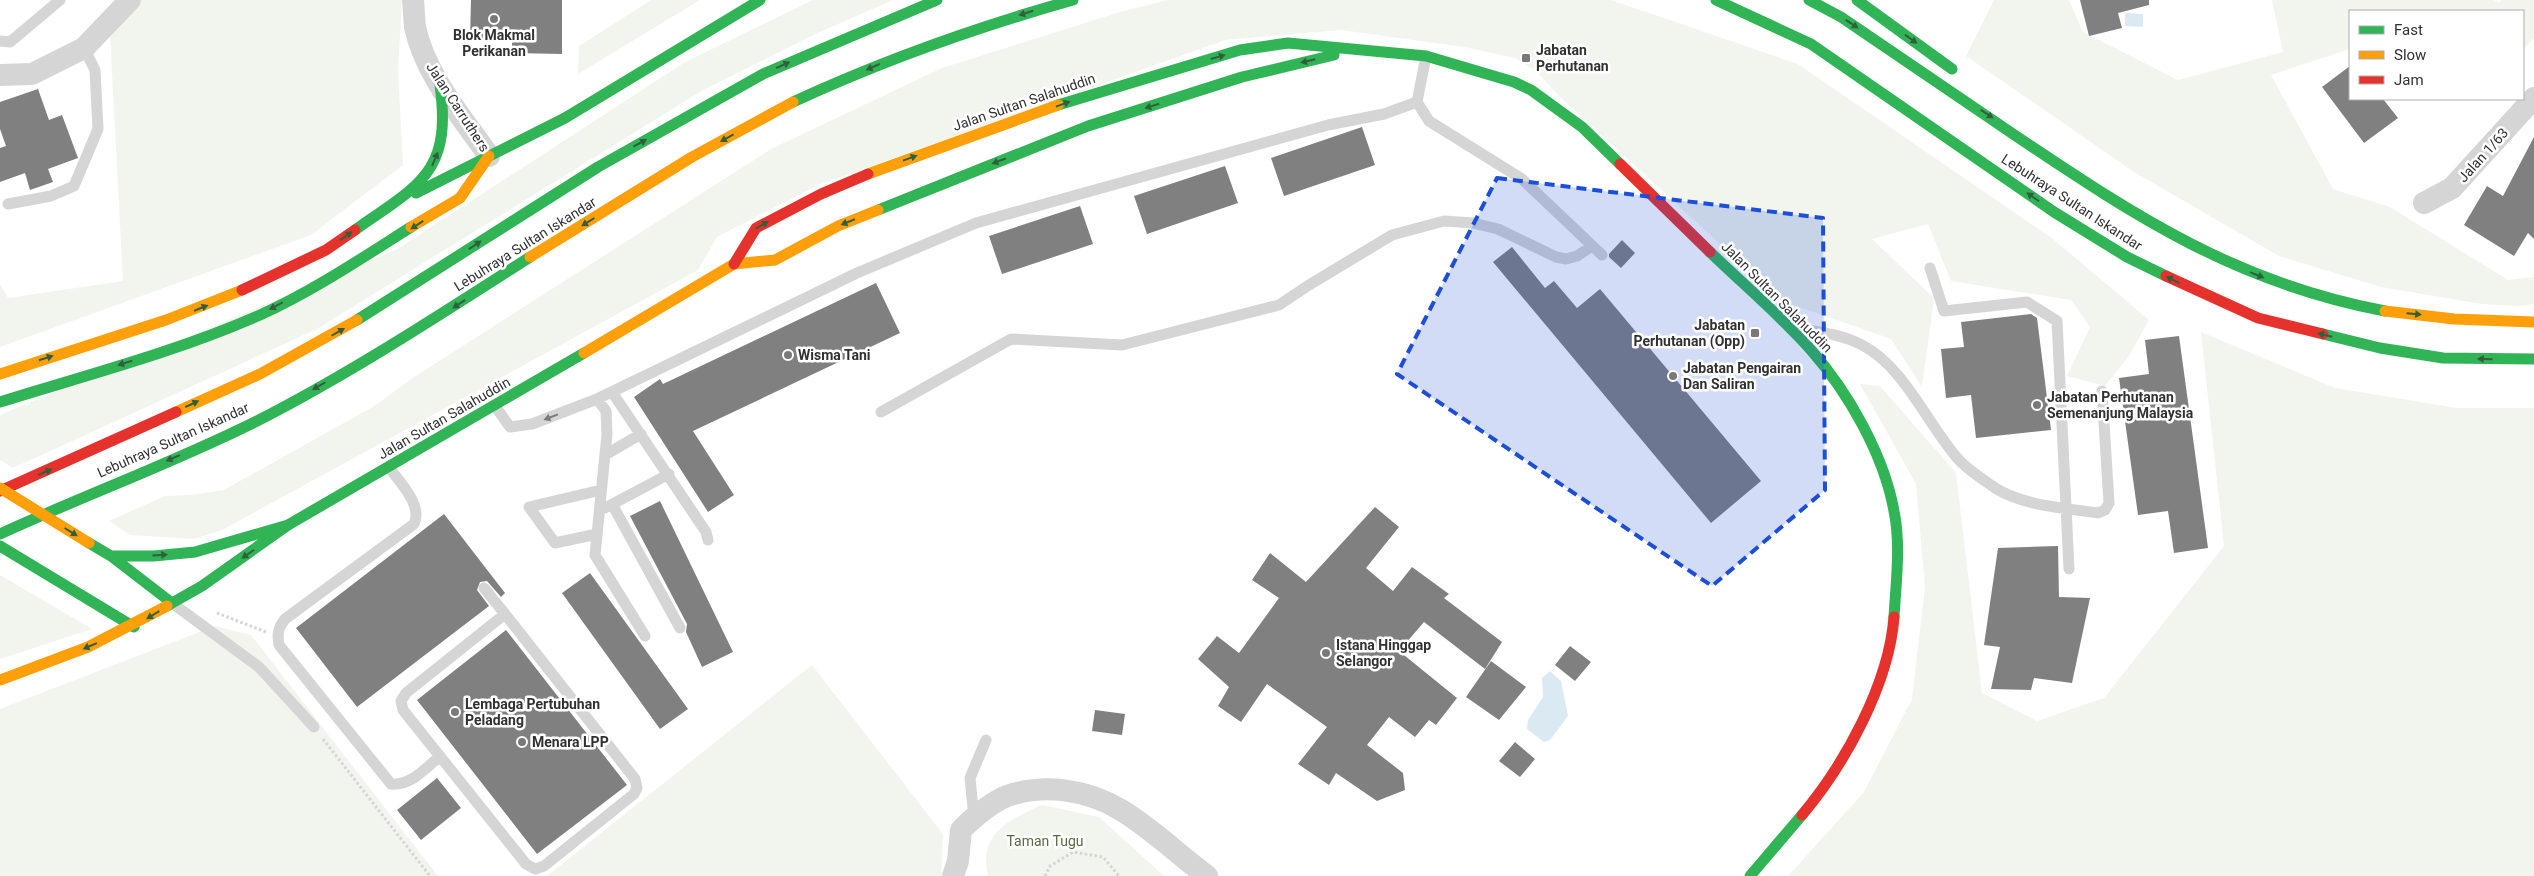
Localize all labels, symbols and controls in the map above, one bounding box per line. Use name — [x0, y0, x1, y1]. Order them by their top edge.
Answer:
one-way arrow — [1019, 10, 1034, 18]
legend — [2349, 10, 2524, 100]
marker: Blok Makmal Perikanan — [488, 13, 500, 25]
one-way arrow — [1845, 19, 1858, 29]
text: Fast — [2394, 21, 2423, 39]
place label: Blok Makmal Perikanan — [453, 27, 535, 59]
one-way arrow — [1904, 34, 1918, 44]
place label: Jabatan Perhutanan — [1536, 42, 1609, 74]
text: Slow — [2394, 46, 2426, 64]
one-way arrow — [1211, 52, 1226, 60]
marker: Jabatan Perhutanan — [1520, 52, 1532, 64]
one-way arrow — [1300, 57, 1315, 65]
street label: Jalan Carruthers — [423, 59, 493, 155]
one-way arrow — [776, 60, 790, 68]
one-way arrow — [866, 64, 880, 72]
street label: Jalan Sultan Salahuddin — [951, 70, 1097, 134]
text: Jam — [2394, 71, 2424, 89]
one-way arrow — [1056, 99, 1071, 107]
one-way arrow — [1144, 103, 1159, 110]
one-way arrow — [1980, 109, 1994, 119]
street label: Jalan 1/63 — [2455, 125, 2511, 185]
one-way arrow — [720, 134, 734, 143]
one-way arrow — [634, 138, 647, 147]
street label: Lebuhraya Sultan Iskandar — [1999, 151, 2146, 254]
one-way arrow — [432, 152, 440, 166]
one-way arrow — [903, 154, 918, 162]
one-way arrow — [991, 157, 1006, 165]
one-way arrow — [2026, 192, 2040, 202]
street label: Lebuhraya Sultan Iskandar — [451, 194, 599, 294]
one-way arrow — [581, 217, 594, 226]
one-way arrow — [840, 218, 855, 226]
one-way arrow — [411, 220, 424, 230]
one-way arrow — [755, 221, 770, 229]
one-way arrow — [339, 231, 353, 241]
street label: Jalan Sultan Salahuddin — [1718, 238, 1836, 356]
one-way arrow — [469, 240, 482, 250]
one-way arrow — [2250, 271, 2265, 279]
one-way arrow — [2166, 276, 2180, 284]
one-way arrow — [452, 299, 466, 308]
one-way arrow — [269, 302, 284, 310]
one-way arrow — [194, 303, 208, 311]
one-way arrow — [2407, 310, 2423, 318]
place label: Jabatan Perhutanan (Opp) — [1634, 317, 1745, 350]
one-way arrow — [331, 327, 344, 336]
marker: Jabatan Perhutanan (Opp) — [1749, 327, 1761, 339]
one-way arrow — [2317, 331, 2333, 339]
place label: Wisma Tani — [798, 347, 871, 363]
marker: Wisma Tani — [782, 349, 794, 361]
one-way arrow — [39, 354, 54, 361]
one-way arrow — [2477, 355, 2493, 363]
one-way arrow — [117, 360, 132, 367]
place label: Jabatan Pengairan Dan Saliran — [1683, 360, 1801, 392]
marker: Jabatan Pengairan Dan Saliran — [1667, 370, 1679, 382]
street label: Jalan Sultan Salahuddin — [375, 374, 513, 462]
one-way arrow — [312, 382, 326, 391]
place label: Jabatan Perhutanan Semenanjung Malaysia — [2047, 389, 2194, 421]
street label: Lebuhraya Sultan Iskandar — [95, 399, 252, 481]
marker: Jabatan Perhutanan Semenanjung Malaysia — [2031, 399, 2043, 411]
one-way arrow — [185, 400, 200, 409]
one-way arrow — [544, 414, 559, 421]
one-way arrow — [166, 454, 180, 462]
one-way arrow — [38, 467, 52, 475]
one-way arrow — [65, 527, 78, 537]
one-way arrow — [241, 549, 255, 559]
one-way arrow — [152, 551, 168, 559]
one-way arrow — [147, 610, 160, 619]
place label: Istana Hinggap Selangor — [1336, 637, 1431, 669]
one-way arrow — [83, 642, 97, 650]
marker: Istana Hinggap Selangor — [1320, 647, 1332, 659]
place label: Lembaga Pertubuhan Peladang — [465, 696, 600, 728]
marker: Lembaga Pertubuhan Peladang — [449, 706, 461, 718]
place label: Menara LPP — [532, 734, 609, 750]
marker: Menara LPP — [516, 736, 528, 748]
park label: Taman Tugu — [1006, 833, 1084, 849]

